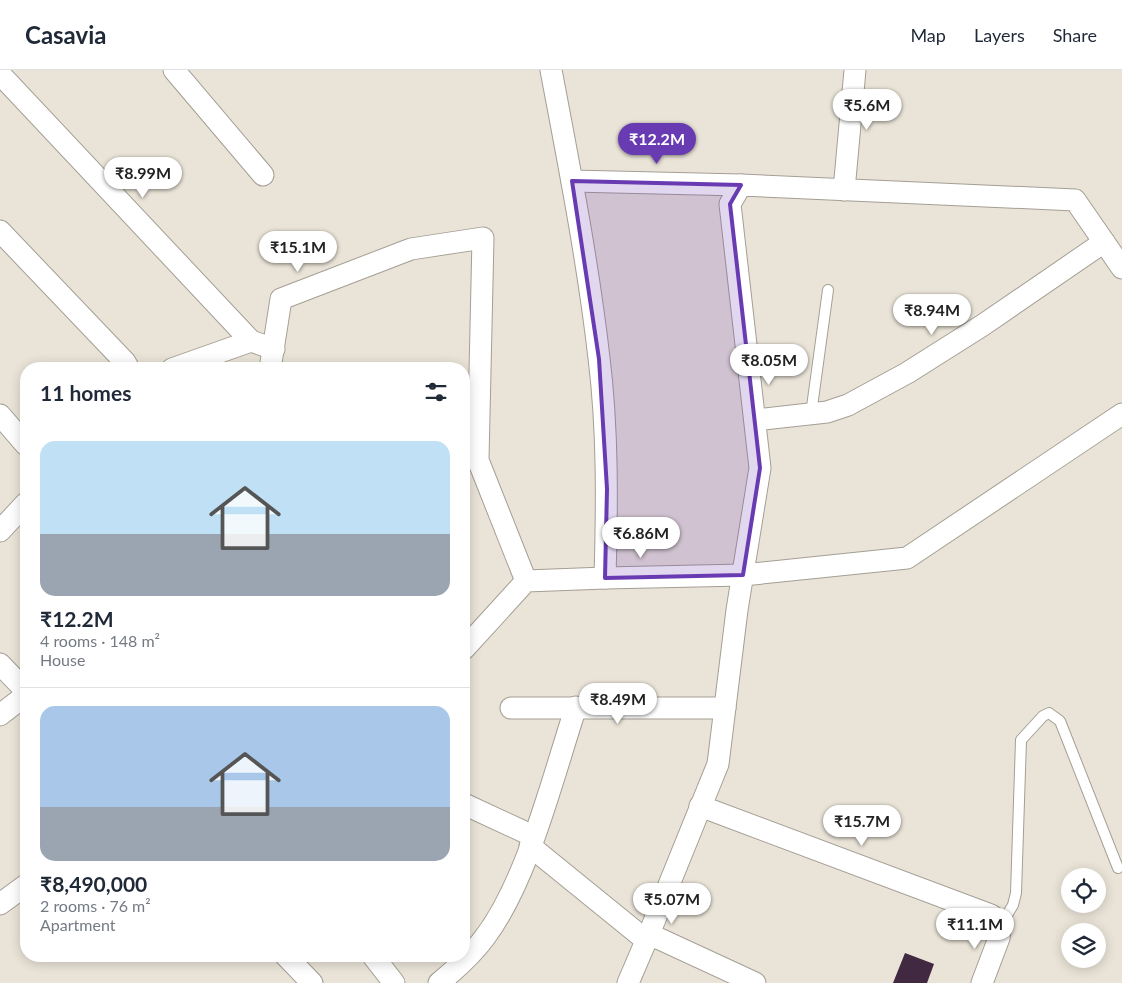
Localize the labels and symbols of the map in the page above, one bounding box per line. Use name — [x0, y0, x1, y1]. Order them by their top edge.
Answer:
pin: ₹5.6M — [832, 88, 902, 131]
pin: ₹12.2M — [616, 122, 698, 165]
pin: ₹8.99M — [102, 156, 184, 199]
pin: ₹15.1M — [257, 230, 339, 273]
pin: ₹8.94M — [891, 294, 973, 336]
pin: ₹8.05M — [728, 344, 810, 386]
pin: ₹6.86M — [600, 516, 682, 559]
pin: ₹8.49M — [577, 682, 659, 725]
pin: ₹15.7M — [821, 804, 903, 847]
pin: ₹5.07M — [631, 882, 713, 925]
pin: ₹11.1M — [934, 908, 1016, 950]

